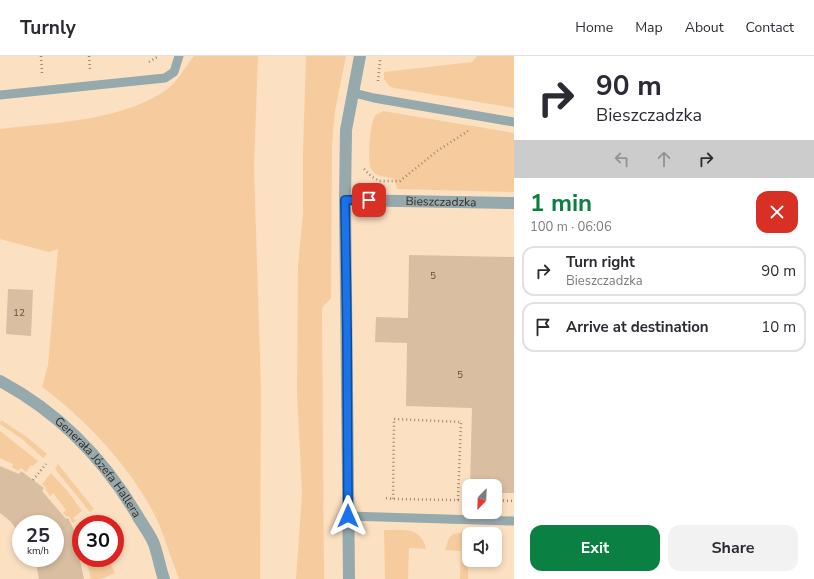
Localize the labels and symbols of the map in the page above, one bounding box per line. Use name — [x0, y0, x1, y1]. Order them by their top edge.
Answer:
pin — [352, 183, 386, 217]
street label: Bieszczadzka — [405, 193, 476, 210]
house number: 5 — [430, 269, 436, 283]
house number: 12 — [13, 306, 25, 320]
house number: 5 — [457, 368, 463, 382]
street label: Generała Józefa Hallera — [51, 413, 145, 520]
north arrow — [462, 479, 502, 519]
position arrow — [327, 495, 369, 537]
speed limit sign: 30 — [72, 515, 124, 567]

